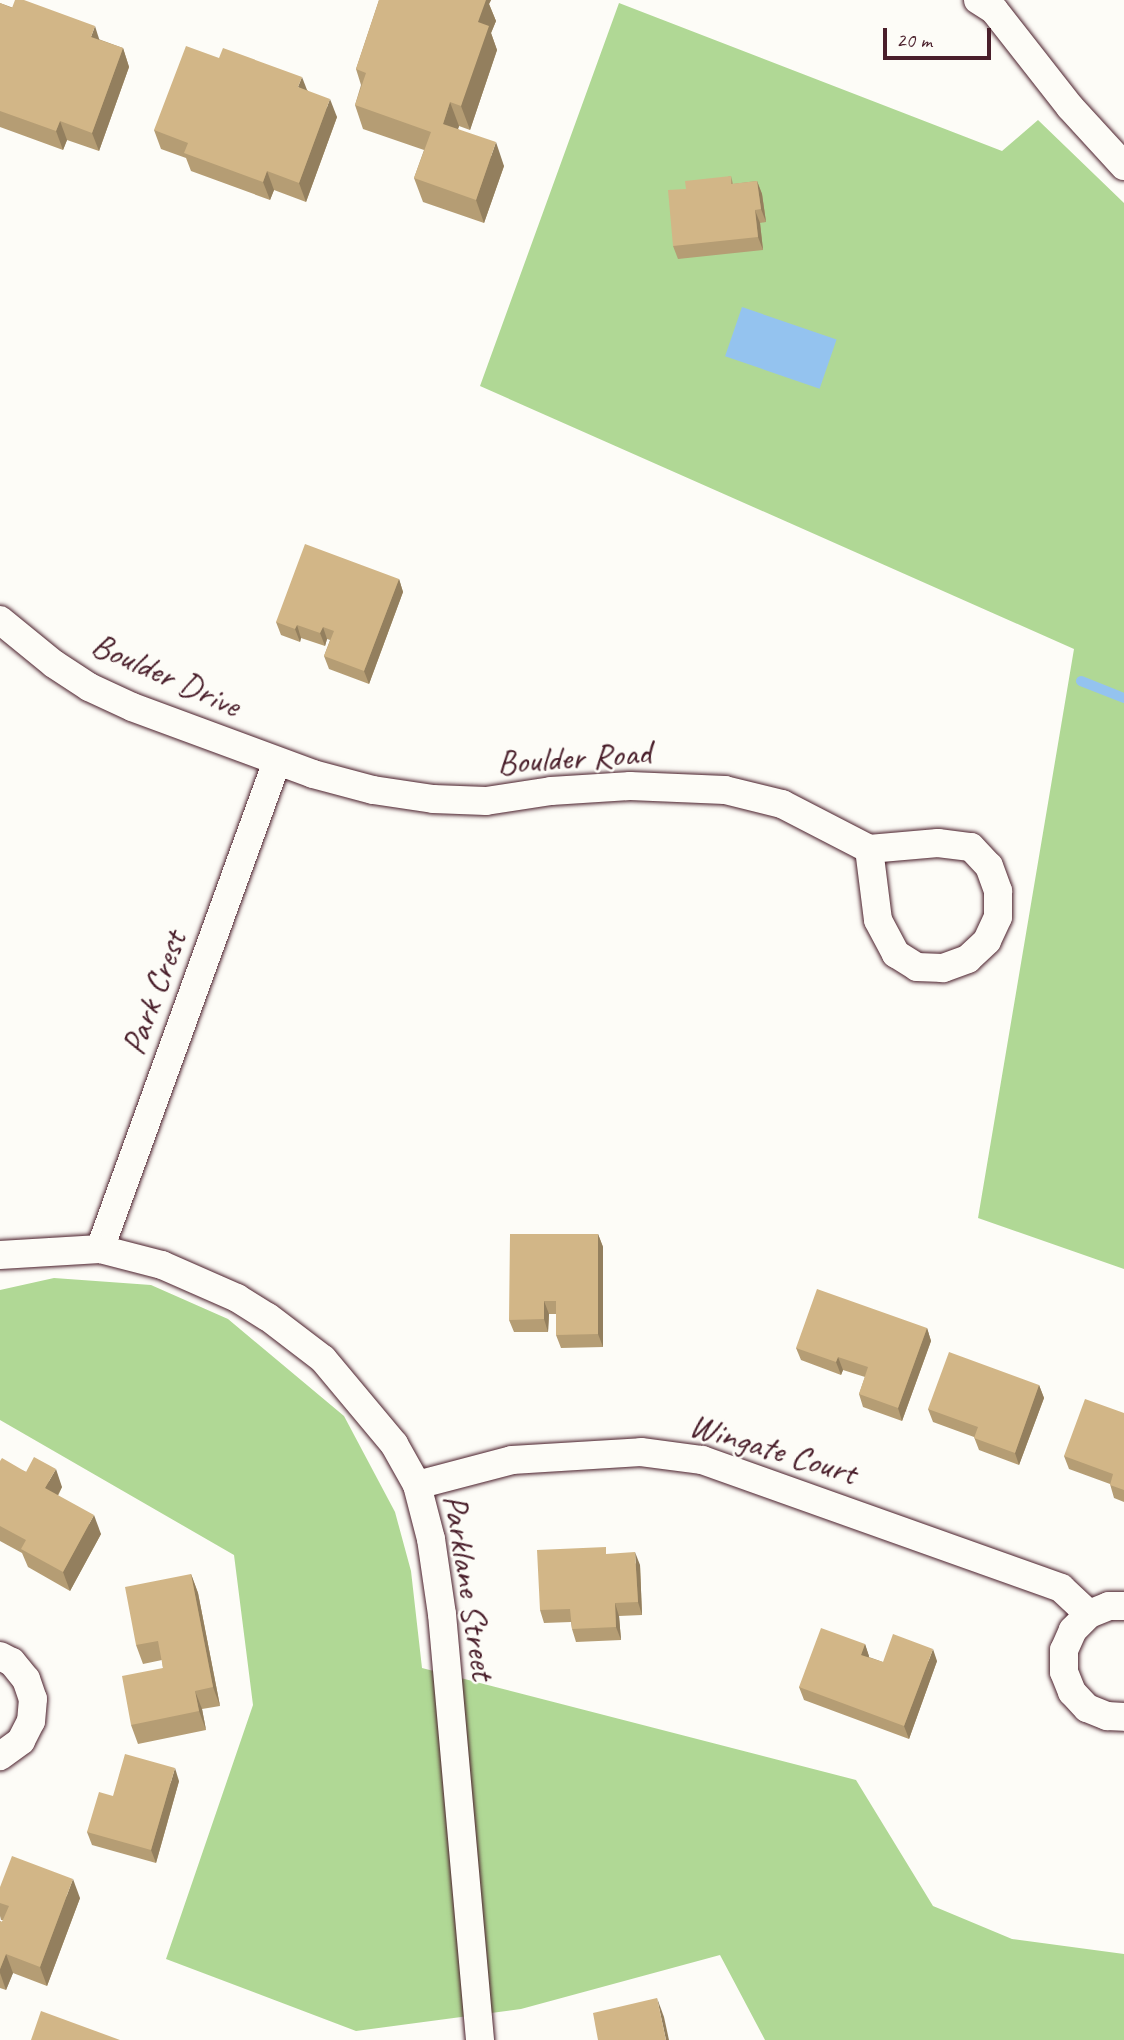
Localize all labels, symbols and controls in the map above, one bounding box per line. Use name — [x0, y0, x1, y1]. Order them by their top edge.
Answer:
scale bar — [886, 14, 995, 58]
text: 20 m — [896, 27, 932, 53]
street label: Boulder Drive — [85, 624, 247, 726]
street label: Boulder Road — [496, 732, 652, 784]
street label: Park Crest — [112, 926, 196, 1060]
street label: Wingate Court — [684, 1404, 862, 1494]
street label: Parklane Street — [434, 1491, 504, 1683]

